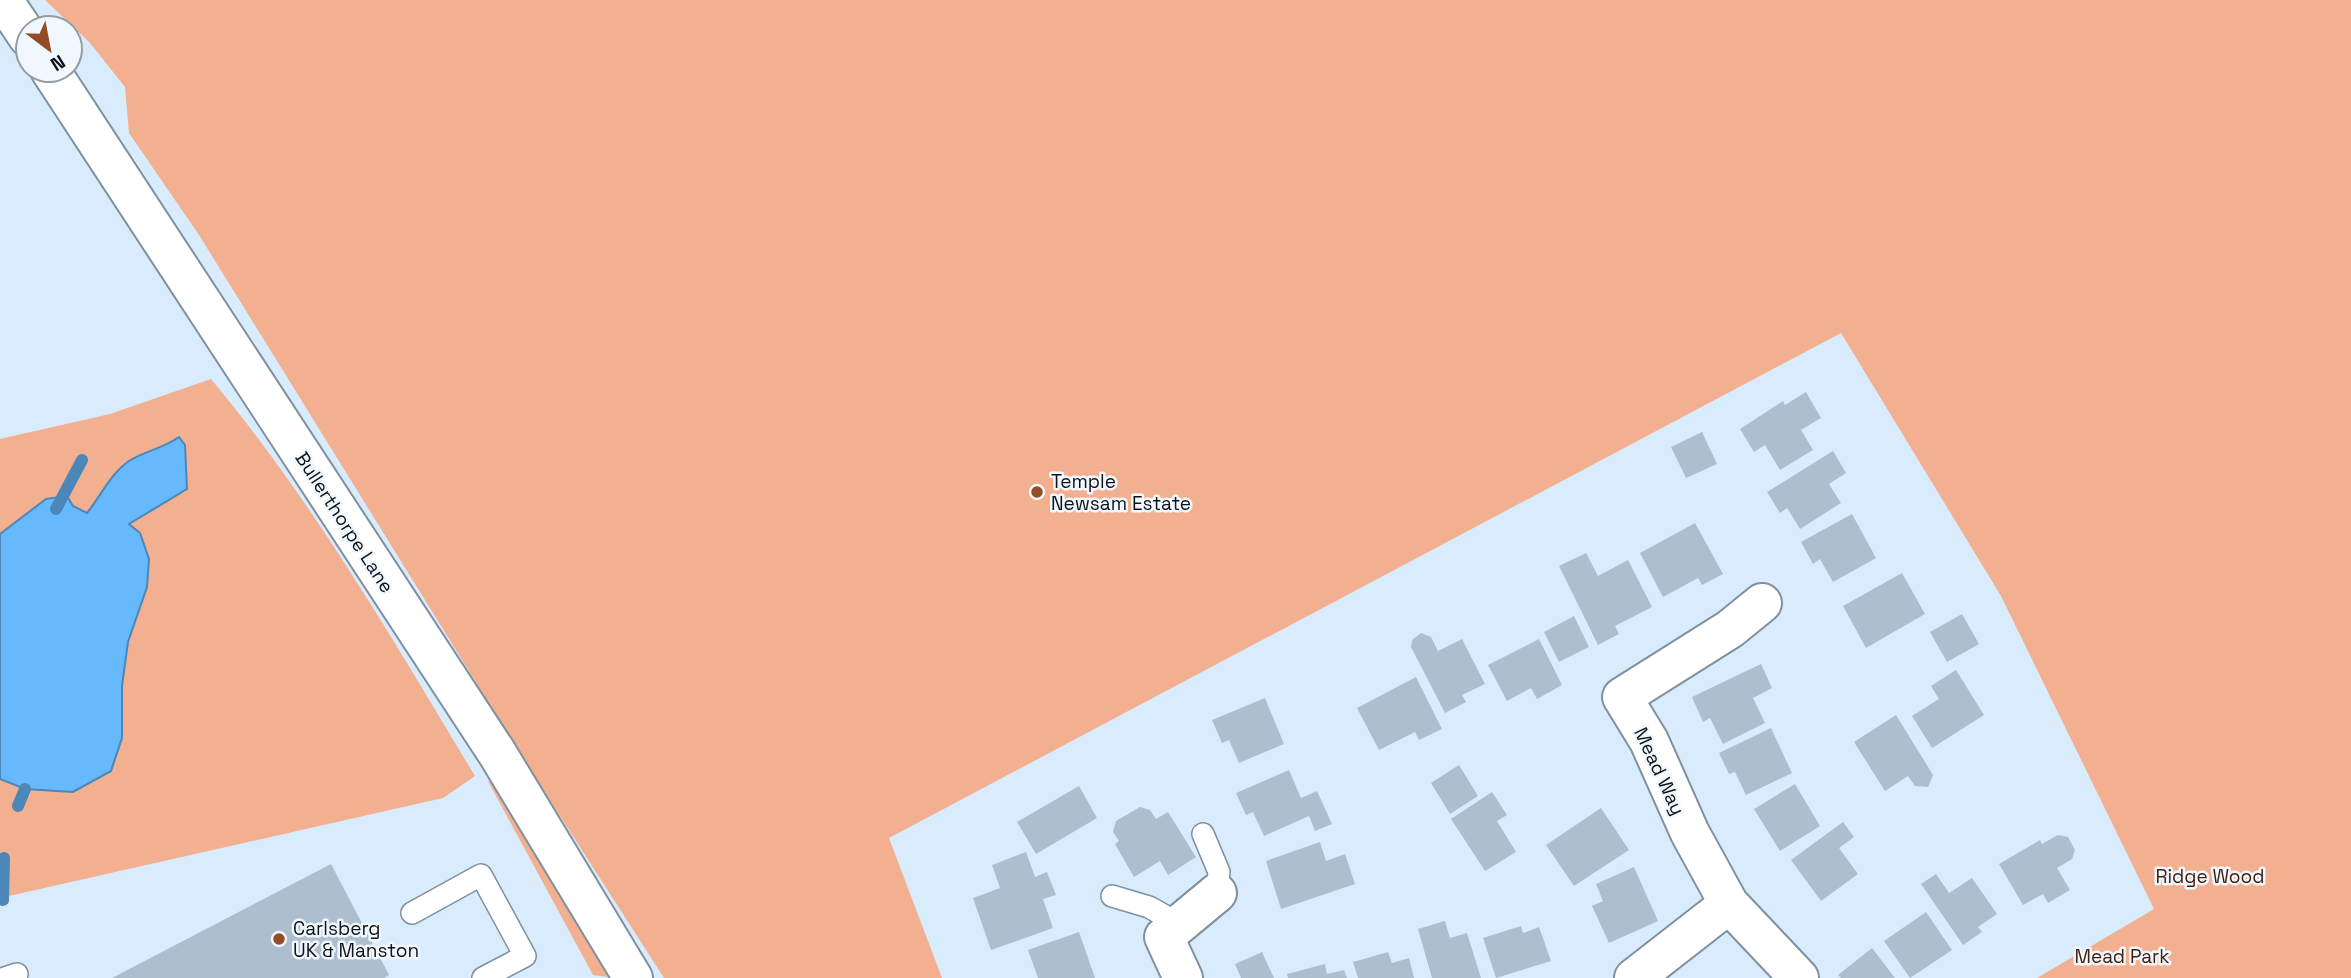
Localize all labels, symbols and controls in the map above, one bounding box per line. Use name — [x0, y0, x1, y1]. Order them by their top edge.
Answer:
north arrow — [14, 14, 84, 84]
text: N — [46, 49, 70, 77]
street label: Bullerthorpe Lane — [290, 447, 400, 598]
place label: Temple Newsam Estate — [1051, 469, 1191, 516]
marker: Temple Newsam Estate — [1029, 484, 1045, 500]
street label: Mead Way — [1628, 723, 1691, 819]
park label: Ridge Wood — [2155, 864, 2265, 889]
place label: Carlsberg UK & Manston — [293, 916, 419, 963]
marker: Carlsberg UK & Manston — [271, 931, 287, 947]
park label: Mead Park — [2075, 944, 2169, 969]

